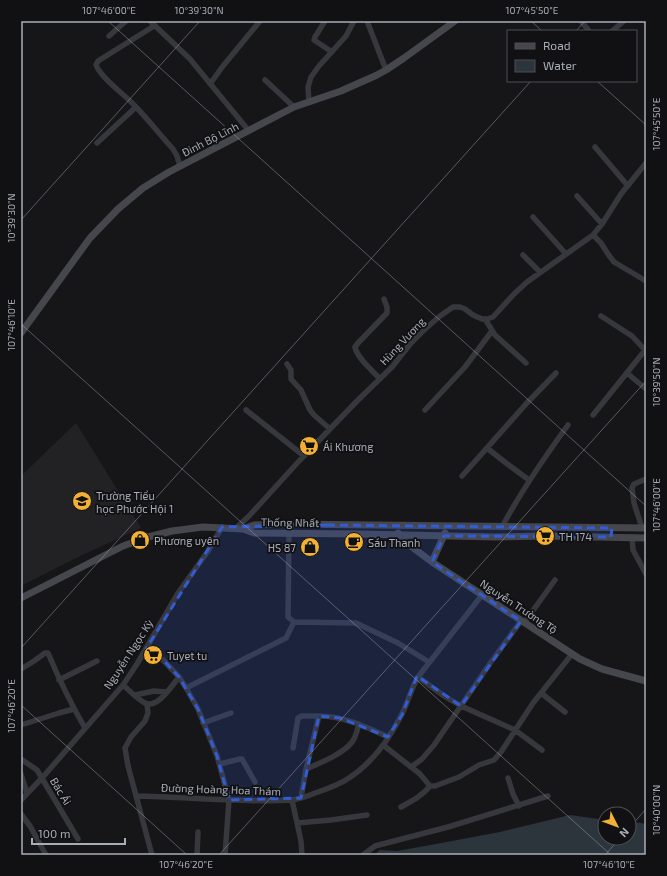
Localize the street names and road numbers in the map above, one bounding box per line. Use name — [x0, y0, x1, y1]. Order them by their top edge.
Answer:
street label: Đinh Bộ Lĩnh — [179, 119, 241, 160]
street label: Hùng Vương — [377, 315, 427, 367]
street label: Thống Nhất — [261, 515, 319, 529]
street label: Nguyễn Trường Tộ — [477, 576, 560, 637]
street label: Nguyễn Ngọc Kỳ — [101, 617, 156, 692]
street label: Bác Ái — [48, 775, 74, 807]
street label: Đường Hoàng Hoa Thám — [161, 780, 281, 798]

